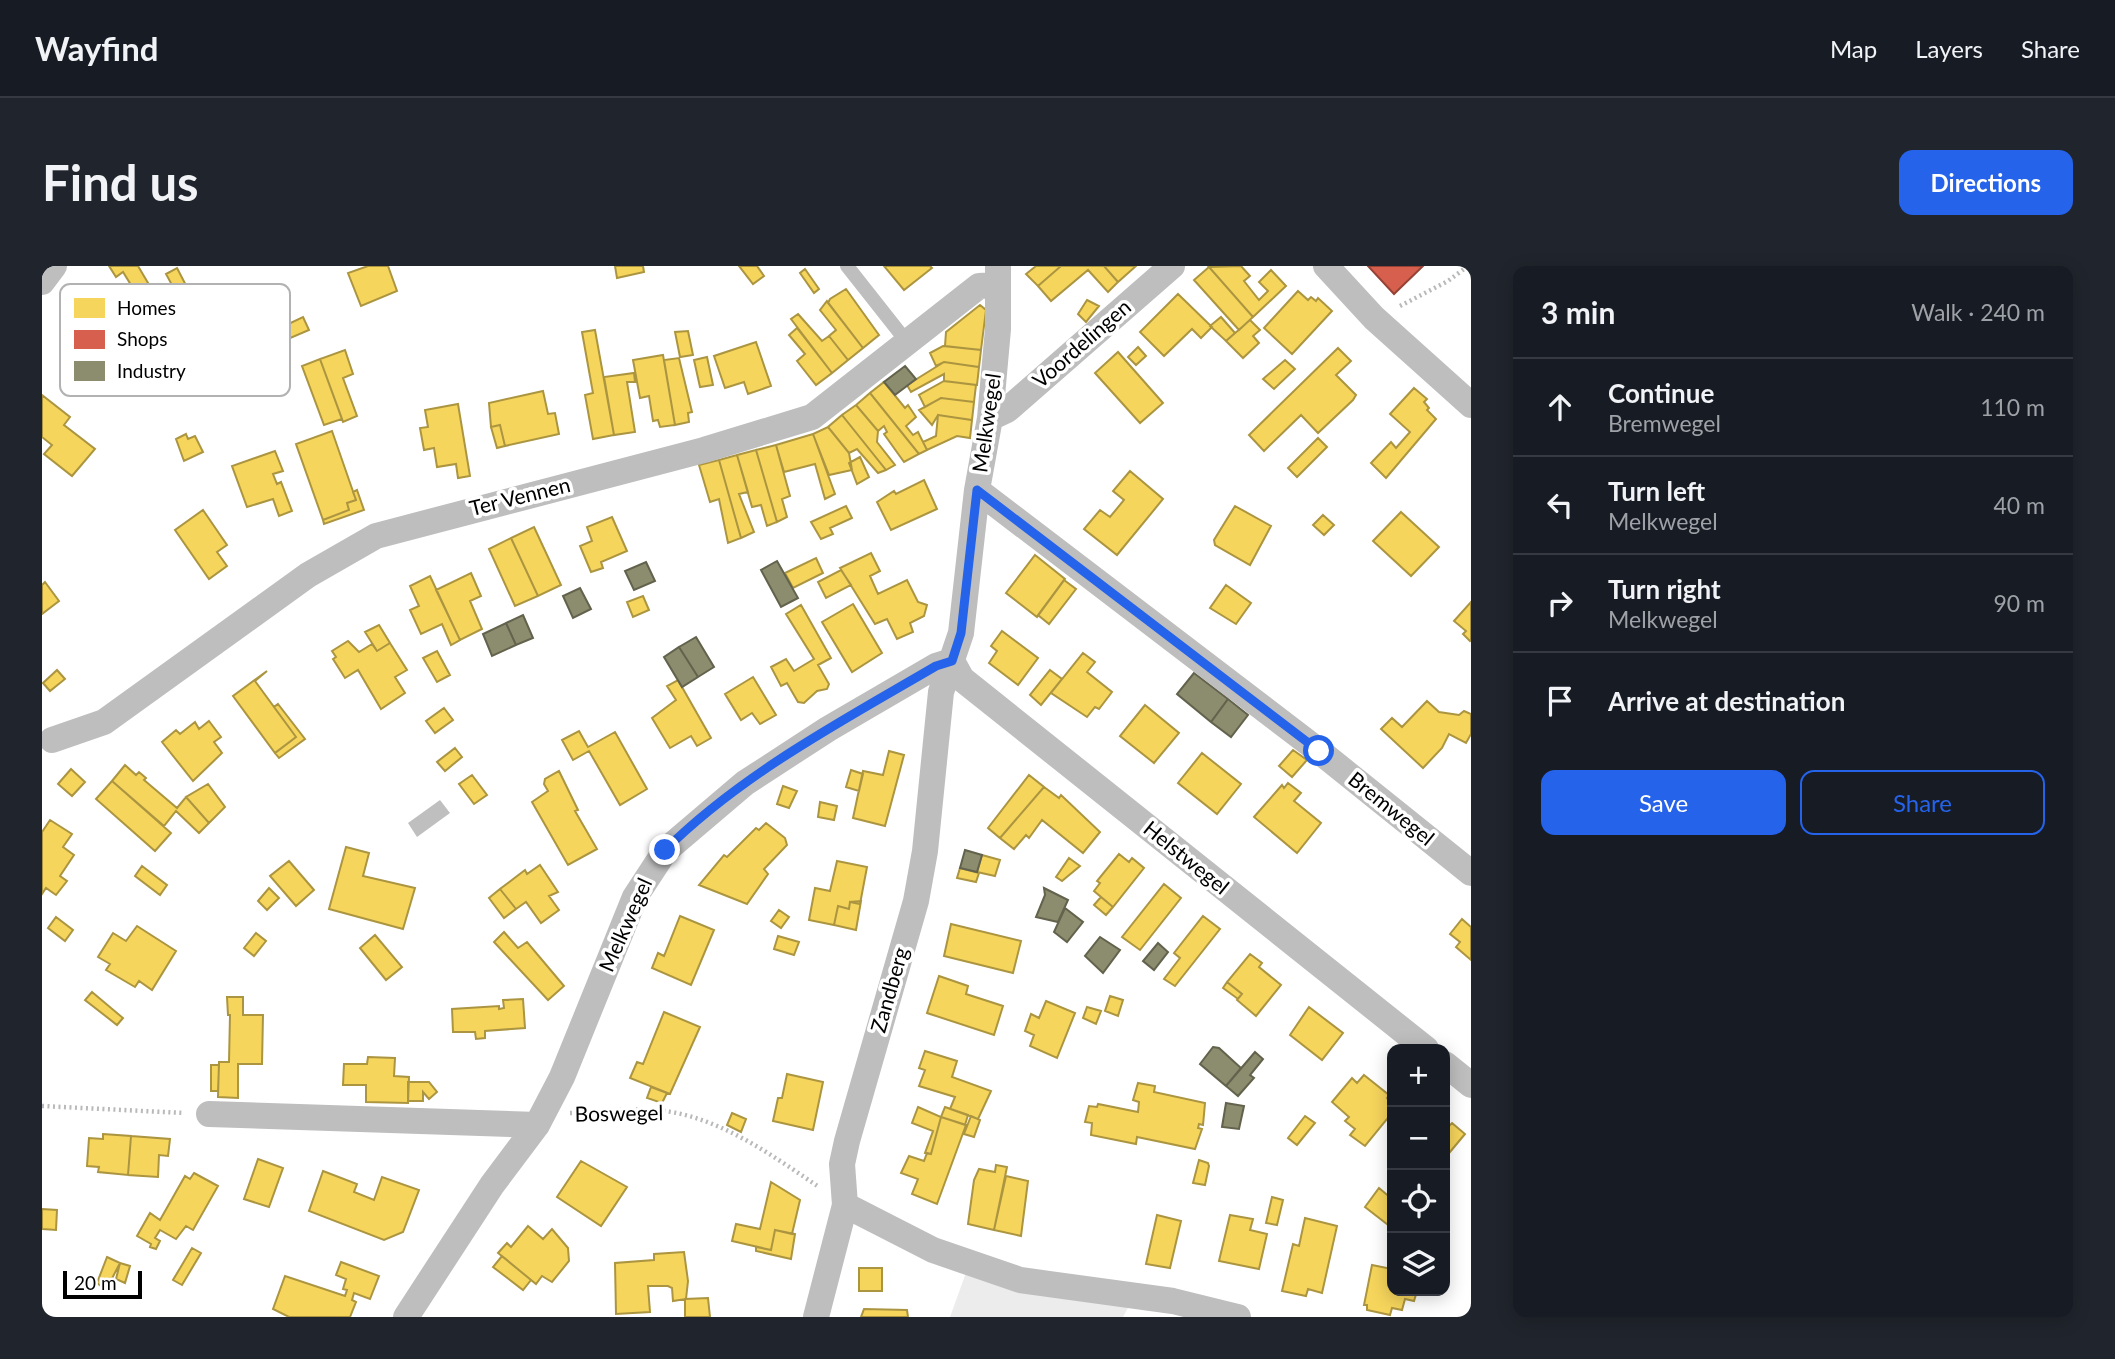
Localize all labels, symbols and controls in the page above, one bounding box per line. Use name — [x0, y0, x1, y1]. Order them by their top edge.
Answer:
text: Wayfind — [35, 28, 159, 68]
text: Map — [1830, 34, 1877, 63]
text: Layers — [1915, 34, 1983, 63]
text: Share — [2021, 34, 2080, 63]
button: Directions — [1899, 150, 2073, 215]
text: Find us — [42, 153, 199, 211]
legend — [60, 284, 290, 396]
street label: Voordelingen — [1027, 293, 1135, 392]
text: 3 min — [1541, 294, 1615, 330]
text: Homes — [117, 296, 176, 319]
text: Walk · 240 m — [1911, 298, 2045, 326]
text: Shops — [117, 327, 167, 350]
text: Industry — [117, 359, 186, 382]
street label: Melkwegel — [966, 371, 1005, 474]
text: Continue — [1608, 377, 1714, 409]
icon: ahead — [1541, 388, 1579, 426]
text: 110 m — [1980, 393, 2045, 421]
text: Bremwegel — [1608, 409, 1721, 437]
street label: Ter Vennen — [467, 471, 573, 520]
text: Turn left — [1608, 475, 1705, 507]
icon: left — [1541, 486, 1579, 524]
text: 40 m — [1994, 491, 2045, 519]
text: Melkwegel — [1608, 507, 1718, 535]
text: Turn right — [1608, 573, 1721, 605]
icon: right — [1541, 584, 1579, 622]
text: 90 m — [1994, 589, 2045, 617]
text: Melkwegel — [1608, 605, 1718, 633]
icon: arrive — [1541, 682, 1579, 720]
text: Arrive at destination — [1608, 685, 1845, 717]
route start — [1303, 735, 1334, 766]
street label: Bremwegel — [1344, 766, 1440, 850]
button: Save — [1541, 770, 1786, 835]
button: Share — [1800, 770, 2045, 835]
street label: Helstwegel — [1139, 815, 1235, 899]
route end — [649, 834, 680, 865]
street label: Melkwegel — [593, 874, 656, 975]
street label: Zandberg — [864, 944, 913, 1035]
map controls — [1387, 1044, 1450, 1296]
button: + — [1387, 1044, 1450, 1107]
street label: Boswegel — [574, 1099, 664, 1126]
button: − — [1387, 1107, 1450, 1170]
button: locate — [1387, 1170, 1450, 1233]
button: layers — [1387, 1233, 1450, 1296]
scale bar — [63, 1268, 142, 1300]
text: 20 m — [74, 1271, 117, 1294]

